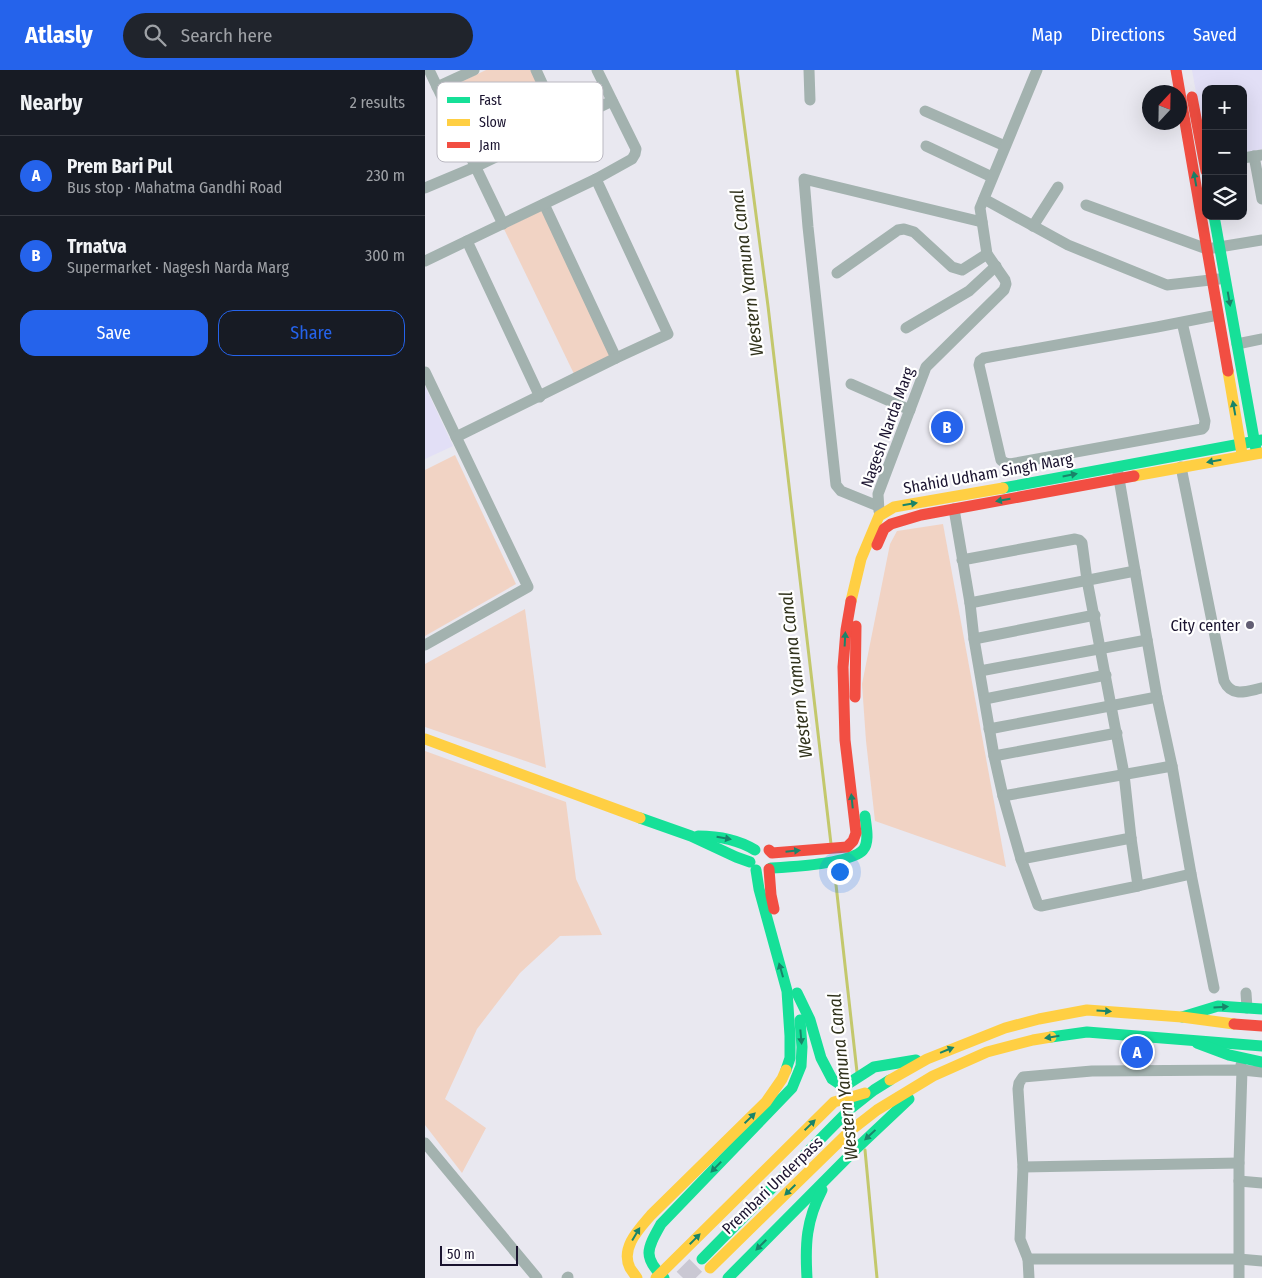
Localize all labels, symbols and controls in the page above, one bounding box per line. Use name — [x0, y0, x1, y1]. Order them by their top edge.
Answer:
search box — [123, 13, 473, 58]
text: Atlasly — [25, 21, 93, 49]
icon: search — [141, 21, 169, 49]
text: Search here — [181, 24, 272, 47]
text: Map — [1031, 24, 1063, 46]
text: Directions — [1091, 24, 1165, 46]
text: Saved — [1193, 24, 1237, 46]
legend — [437, 82, 603, 162]
north arrow — [1142, 85, 1187, 130]
map controls — [1202, 85, 1247, 220]
button: + — [1202, 85, 1247, 130]
text: Nearby — [20, 90, 82, 116]
text: Fast — [479, 92, 502, 109]
text: 2 results — [350, 93, 405, 112]
text: Slow — [479, 114, 506, 131]
button: − — [1202, 130, 1247, 175]
text: Jam — [479, 137, 500, 154]
text: Prem Bari Pul — [67, 155, 172, 178]
text: A — [32, 166, 40, 185]
text: 230 m — [366, 166, 405, 185]
one-way arrow — [1191, 171, 1199, 187]
button: layers — [1202, 175, 1247, 220]
text: Bus stop · Mahatma Gandhi Road — [67, 178, 282, 197]
water label: Western Yamuna Canal — [726, 188, 768, 358]
text: Trnatva — [67, 235, 127, 258]
text: B — [32, 246, 40, 265]
text: 300 m — [365, 246, 405, 265]
text: Supermarket · Nagesh Narda Marg — [67, 258, 289, 277]
one-way arrow — [1225, 291, 1233, 307]
button: Save — [20, 310, 208, 356]
button: Share — [218, 310, 405, 356]
street label: Nagesh Narda Marg — [857, 364, 918, 490]
one-way arrow — [1230, 400, 1238, 416]
pin: B — [931, 408, 963, 446]
street label: Shahid Udham Singh Marg — [902, 449, 1075, 498]
one-way arrow — [1206, 458, 1222, 466]
one-way arrow — [1062, 471, 1077, 479]
one-way arrow — [994, 497, 1010, 505]
one-way arrow — [902, 500, 918, 508]
water label: Western Yamuna Canal — [775, 590, 817, 760]
place label: City center — [1170, 616, 1240, 635]
marker: City center — [1244, 619, 1256, 631]
one-way arrow — [841, 631, 849, 647]
one-way arrow — [848, 793, 856, 809]
one-way arrow — [717, 834, 733, 842]
one-way arrow — [786, 847, 802, 855]
your location — [827, 859, 853, 885]
one-way arrow — [777, 962, 785, 977]
water label: Western Yamuna Canal — [823, 992, 863, 1162]
one-way arrow — [1214, 1003, 1230, 1011]
one-way arrow — [1096, 1007, 1112, 1015]
one-way arrow — [797, 1029, 805, 1045]
one-way arrow — [1044, 1033, 1060, 1041]
pin: A — [1121, 1033, 1153, 1071]
one-way arrow — [940, 1046, 955, 1053]
one-way arrow — [743, 1112, 755, 1124]
one-way arrow — [804, 1119, 816, 1131]
one-way arrow — [865, 1129, 877, 1141]
street label: Prembari Underpass — [718, 1132, 827, 1238]
one-way arrow — [711, 1161, 723, 1173]
one-way arrow — [784, 1184, 796, 1196]
one-way arrow — [632, 1227, 641, 1241]
one-way arrow — [689, 1234, 701, 1246]
one-way arrow — [755, 1239, 767, 1251]
scale bar — [440, 1243, 517, 1266]
text: 50 m — [447, 1246, 475, 1263]

